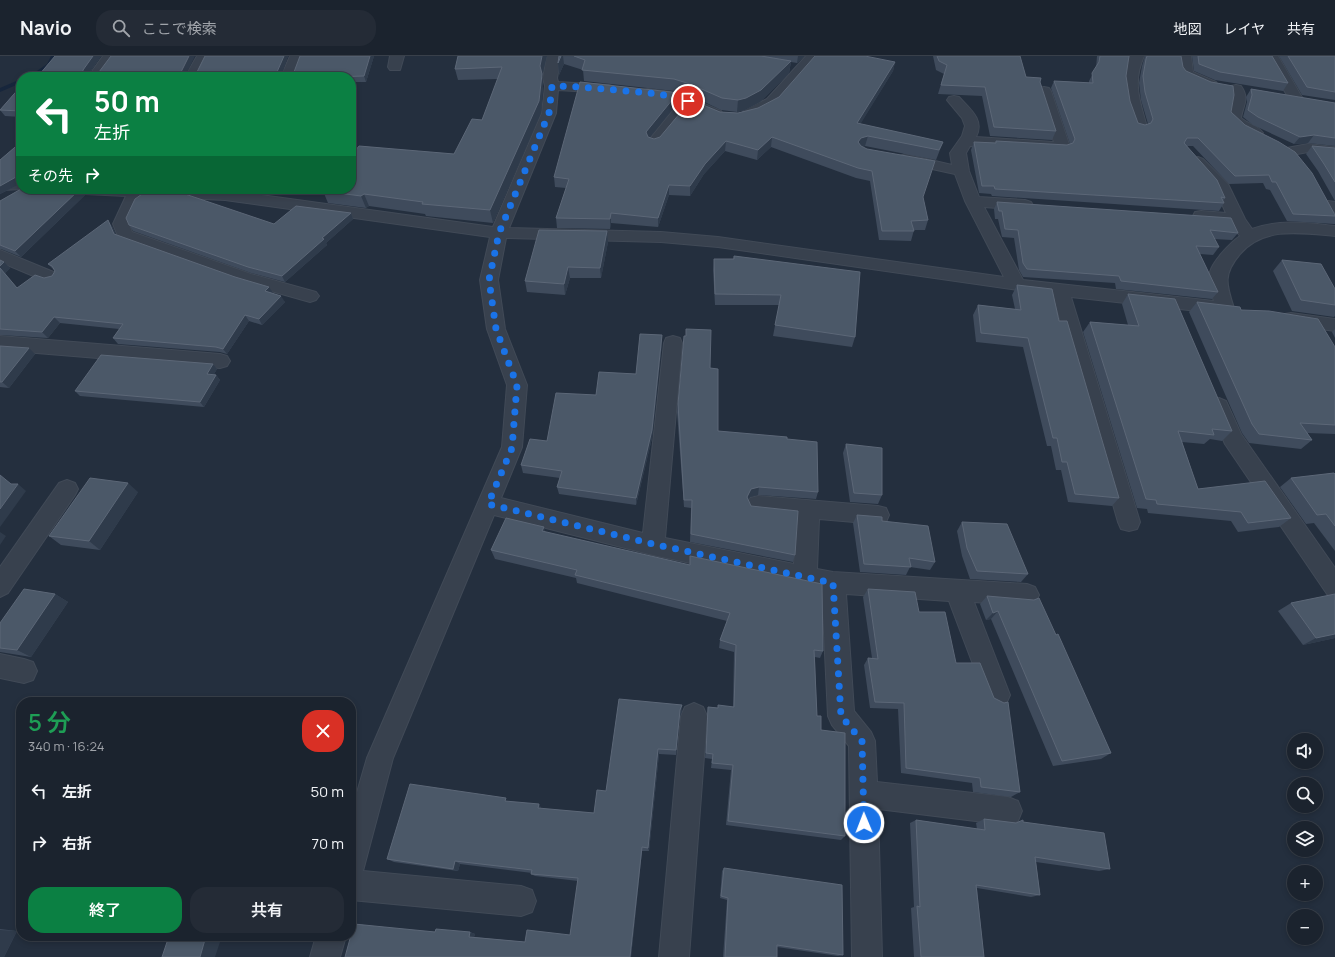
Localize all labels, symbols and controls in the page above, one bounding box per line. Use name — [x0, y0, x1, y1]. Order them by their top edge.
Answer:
search box — [96, 10, 376, 46]
text: Navio — [20, 15, 72, 41]
icon: search — [110, 17, 132, 39]
text: ここで検索 — [142, 18, 217, 39]
text: 地図 — [1173, 19, 1201, 38]
text: レイヤ — [1223, 19, 1265, 38]
text: 共有 — [1287, 19, 1315, 38]
text: 50 m — [94, 82, 160, 120]
pin — [671, 84, 705, 118]
icon: left — [28, 88, 80, 140]
icon: arrive — [677, 90, 699, 112]
text: 左折 — [94, 120, 130, 144]
icon: right — [81, 164, 103, 186]
text: その先 — [28, 165, 73, 186]
text: 5 分 — [28, 705, 71, 738]
button: close — [302, 710, 344, 752]
map controls — [1287, 733, 1323, 945]
button: sound — [1287, 733, 1323, 769]
text: 340 m · 16:24 — [28, 737, 104, 755]
button: search — [1287, 777, 1323, 813]
icon: left — [28, 780, 50, 802]
text: 左折 — [62, 781, 92, 802]
text: 50 m — [310, 781, 344, 802]
position arrow — [843, 802, 885, 844]
button: layers — [1287, 821, 1323, 857]
icon: right — [28, 832, 50, 854]
text: 右折 — [62, 833, 92, 854]
text: 70 m — [312, 833, 344, 854]
button: + — [1287, 865, 1323, 901]
button: 終了 — [28, 887, 182, 933]
button: 共有 — [190, 887, 344, 933]
button: − — [1287, 909, 1323, 945]

